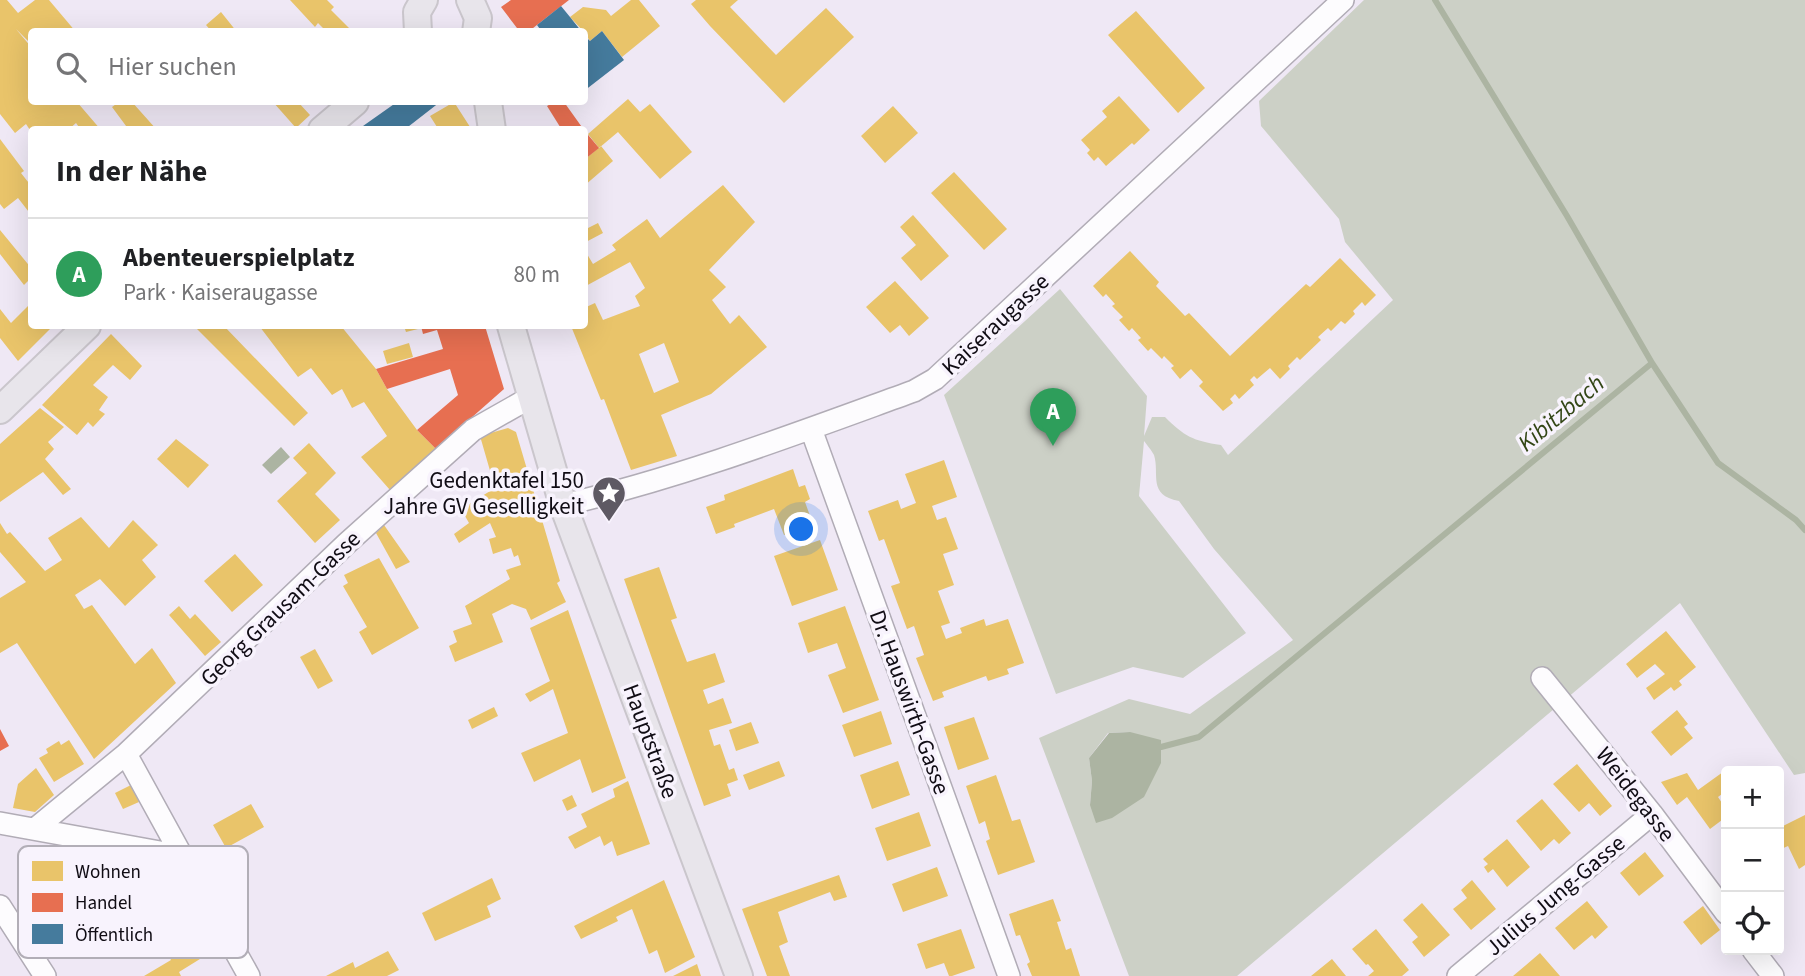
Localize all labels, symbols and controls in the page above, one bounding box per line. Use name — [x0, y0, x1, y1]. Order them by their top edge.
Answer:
search box — [28, 28, 588, 105]
icon: search — [52, 48, 90, 86]
text: Hier suchen — [108, 48, 237, 85]
text: In der Nähe — [56, 150, 207, 193]
text: Abenteuerspielplatz — [123, 239, 354, 276]
text: A — [72, 258, 86, 291]
text: 80 m — [513, 258, 560, 291]
street label: Kaiseraugasse — [934, 266, 1057, 383]
text: Park · Kaiseraugasse — [123, 276, 318, 309]
water label: Kibitzbach — [1510, 367, 1612, 460]
pin: A — [1030, 388, 1076, 446]
place label: Gedenktafel 150 Jahre GV Geselligkeit — [383, 464, 584, 523]
place icon: Gedenktafel 150 Jahre GV Geselligkeit — [590, 474, 628, 523]
your location — [784, 512, 818, 546]
street label: Georg Grausam-Gasse — [193, 523, 368, 694]
street label: Dr. Hauswirth-Gasse — [861, 605, 958, 799]
street label: Hauptstraße — [615, 679, 686, 803]
street label: Weidegasse — [1588, 740, 1683, 849]
map controls — [1721, 766, 1784, 955]
button: + — [1721, 766, 1784, 829]
street label: Julius Jung-Gasse — [1478, 827, 1632, 964]
button: − — [1721, 829, 1784, 892]
legend — [18, 846, 248, 958]
text: Wohnen — [75, 859, 141, 886]
text: Handel — [75, 890, 132, 917]
button: locate — [1721, 892, 1784, 955]
text: Öffentlich — [75, 922, 153, 949]

